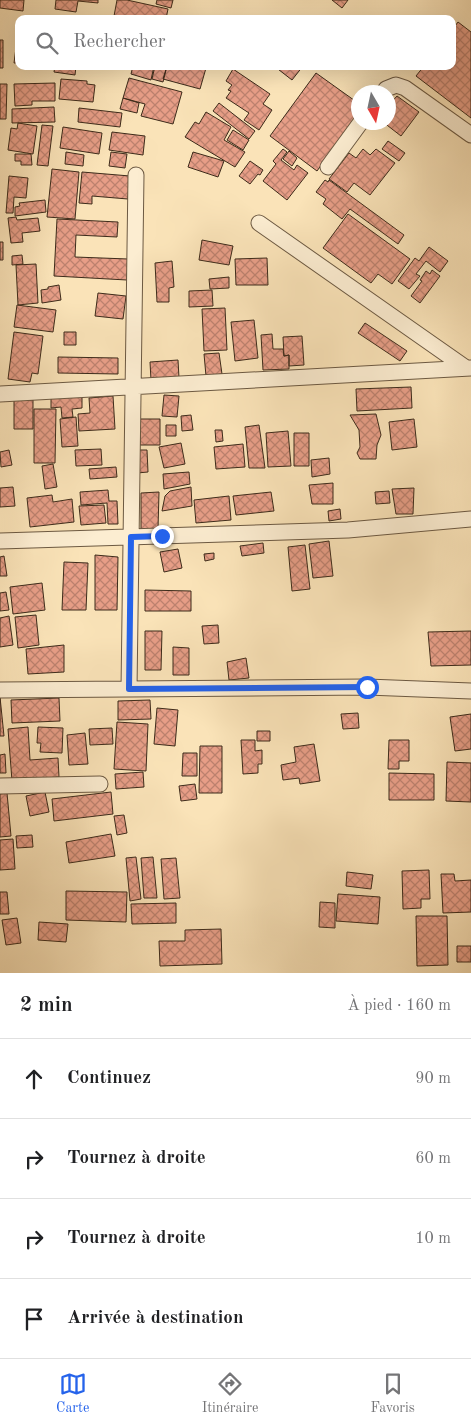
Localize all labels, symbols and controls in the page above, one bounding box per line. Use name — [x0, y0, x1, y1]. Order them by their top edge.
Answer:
search box — [15, 15, 456, 70]
icon: search — [33, 29, 61, 57]
text: Rechercher — [73, 33, 166, 52]
north arrow — [351, 85, 396, 130]
route end — [151, 525, 174, 548]
route start — [356, 676, 379, 699]
text: 2 min — [20, 995, 73, 1016]
text: À pied · 160 m — [348, 998, 451, 1014]
icon: ahead — [20, 1065, 48, 1093]
text: Continuez — [67, 1069, 151, 1088]
text: 90 m — [415, 1071, 451, 1087]
icon: right — [20, 1145, 48, 1173]
text: Tournez à droite — [67, 1149, 206, 1168]
text: 60 m — [415, 1151, 451, 1167]
icon: right — [20, 1225, 48, 1253]
text: Tournez à droite — [67, 1229, 206, 1248]
text: 10 m — [415, 1231, 451, 1247]
icon: arrive — [20, 1305, 48, 1333]
text: Arrivée à destination — [67, 1309, 243, 1328]
tab: Carte — [56, 1370, 89, 1417]
tab: Itinéraire — [202, 1370, 258, 1417]
tab: Favoris — [371, 1370, 415, 1417]

